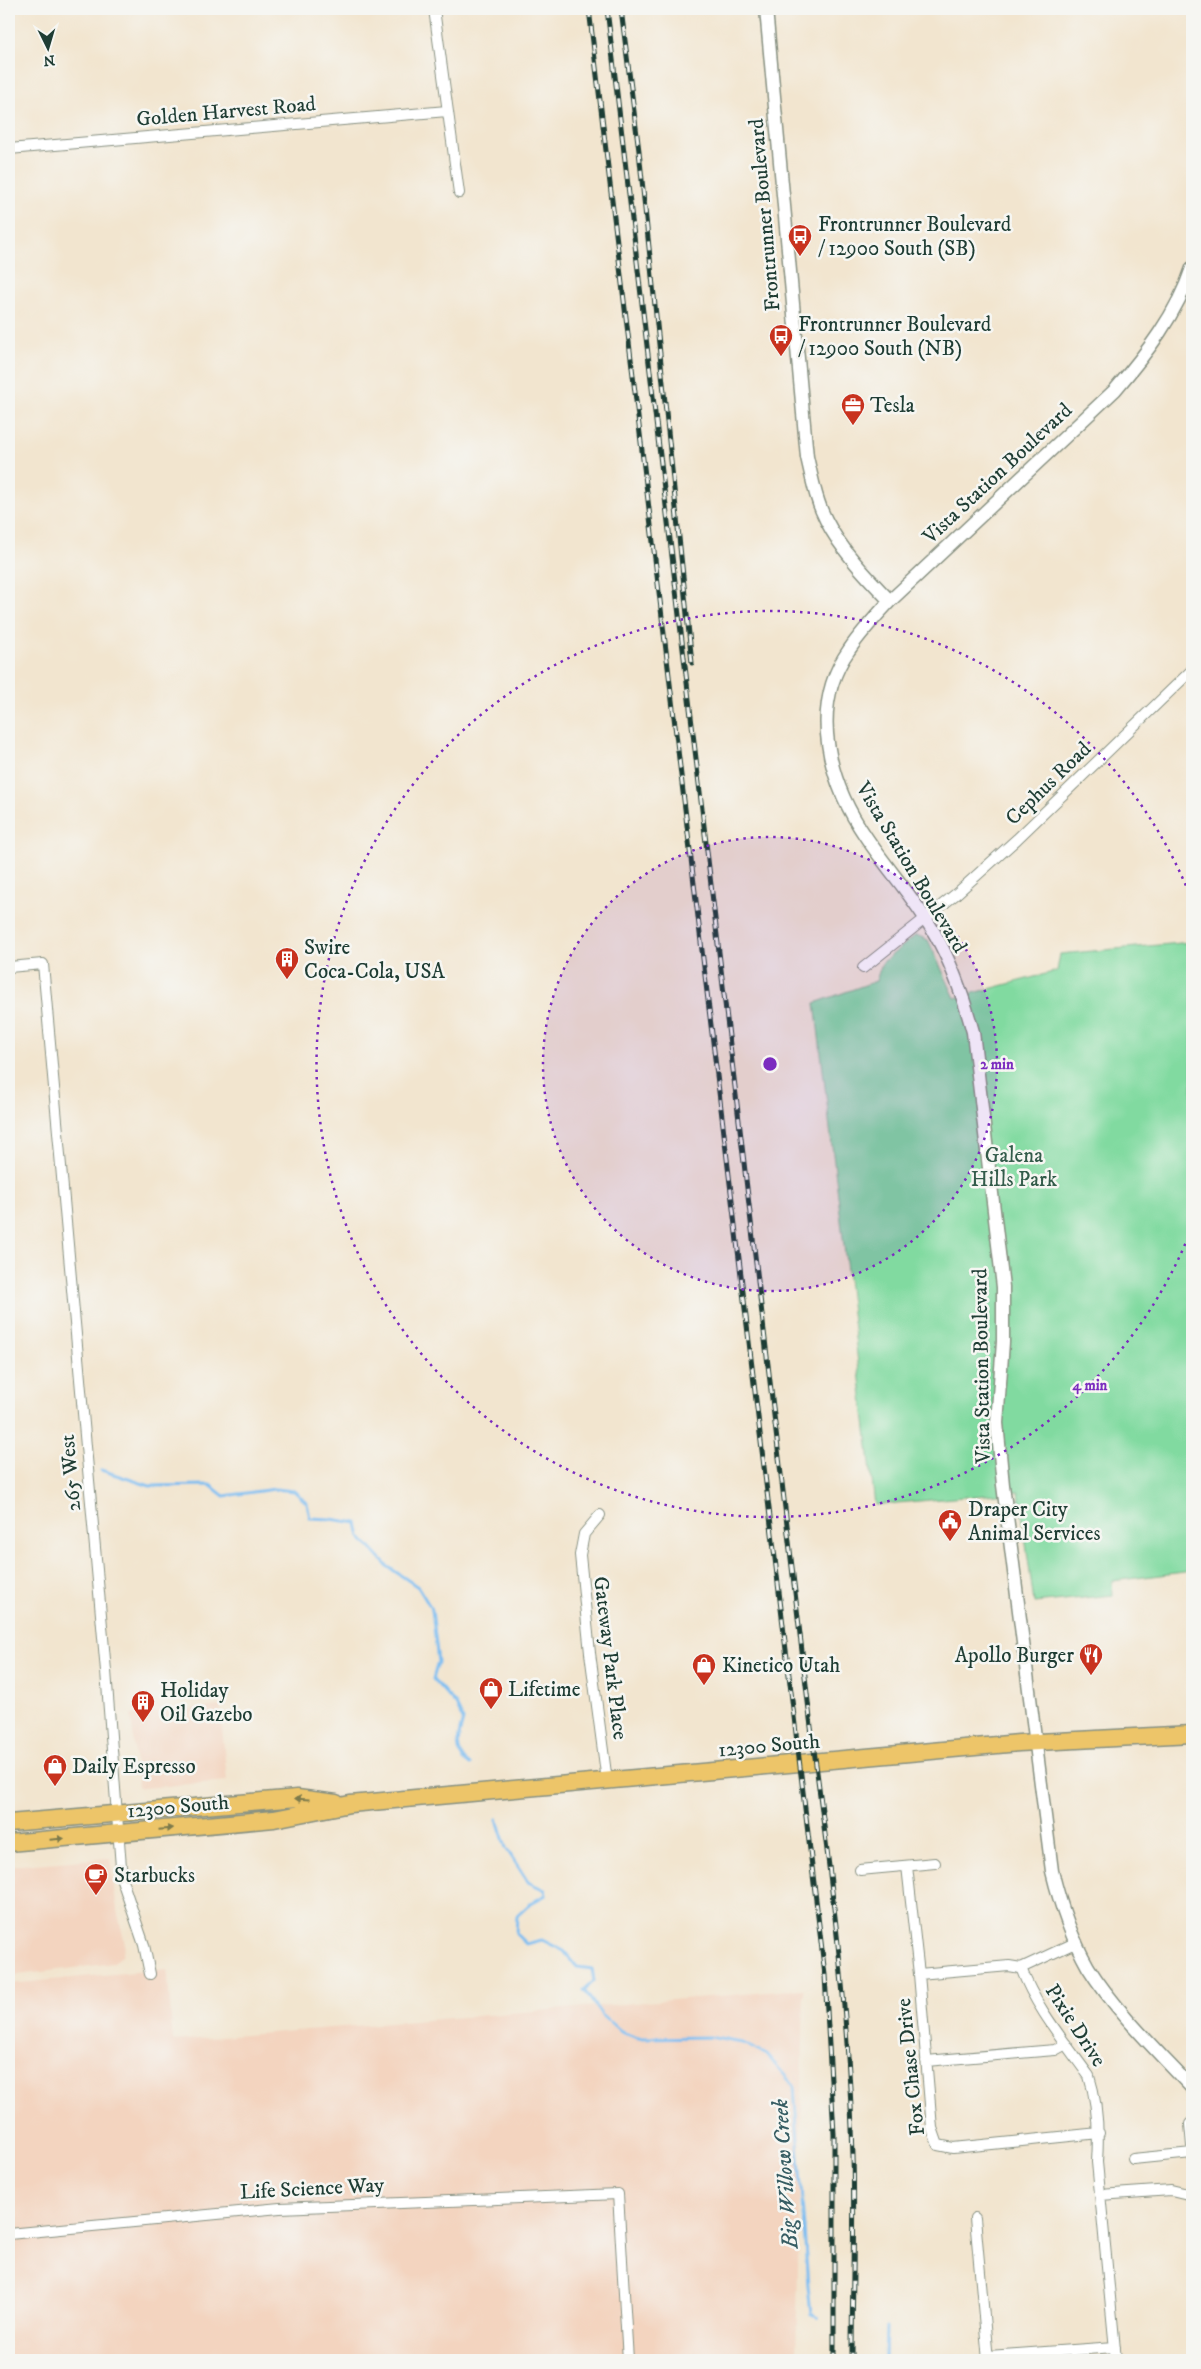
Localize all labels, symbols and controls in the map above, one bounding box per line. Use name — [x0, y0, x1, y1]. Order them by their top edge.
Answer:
north arrow — [22, 22, 72, 72]
text: N — [42, 50, 56, 69]
street label: Golden Harvest Road — [135, 91, 317, 133]
street label: Frontrunner Boulevard — [744, 117, 786, 312]
place label: Frontrunner Boulevard / 12900 South (SB) — [818, 212, 1012, 262]
bus stop icon: Frontrunner Boulevard / 12900 South (SB) — [787, 223, 813, 257]
place label: Frontrunner Boulevard / 12900 South (NB) — [798, 312, 992, 362]
bus stop icon: Frontrunner Boulevard / 12900 South (NB) — [768, 323, 794, 357]
office icon: Tesla — [840, 392, 866, 426]
place label: Tesla — [870, 393, 915, 419]
street label: Vista Station Boulevard — [917, 397, 1078, 550]
street label: Cephus Road — [1000, 736, 1097, 831]
street label: Vista Station Boulevard — [849, 776, 973, 958]
place label: Swire Coca-Cola, USA — [304, 935, 446, 985]
building icon: Swire Coca-Cola, USA — [274, 946, 300, 980]
centre of rings — [761, 1055, 779, 1073]
text: 2 min — [980, 1055, 1014, 1074]
park label: Galena Hills Park — [971, 1143, 1058, 1193]
street label: Vista Station Boulevard — [967, 1268, 997, 1465]
text: 4 min — [1072, 1376, 1108, 1395]
street label: 265 West — [55, 1433, 87, 1512]
place label: Draper City Animal Services — [968, 1497, 1101, 1547]
public building icon: Draper City Animal Services — [937, 1508, 963, 1542]
street label: Gateway Park Place — [587, 1575, 633, 1742]
restaurant icon: Apollo Burger — [1078, 1642, 1104, 1676]
place label: Apollo Burger — [955, 1643, 1074, 1669]
shop icon: Kinetico Utah — [691, 1652, 717, 1686]
place label: Kinetico Utah — [722, 1653, 840, 1679]
shop icon: Lifetime — [478, 1676, 504, 1710]
place label: Lifetime — [508, 1677, 581, 1703]
place label: Holiday Oil Gazebo — [160, 1678, 253, 1728]
building icon: Holiday Oil Gazebo — [130, 1689, 156, 1723]
street label: 12300 South — [717, 1729, 821, 1763]
shop icon: Daily Espresso — [42, 1753, 68, 1787]
place label: Daily Espresso — [72, 1754, 196, 1780]
street label: 12300 South — [126, 1790, 230, 1824]
one-way arrow — [293, 1795, 309, 1803]
one-way arrow — [158, 1824, 174, 1832]
one-way arrow — [50, 1834, 66, 1842]
cafe icon: Starbucks — [83, 1862, 109, 1896]
place label: Starbucks — [114, 1863, 195, 1889]
street label: Pixie Drive — [1039, 1979, 1112, 2072]
street label: Fox Chase Drive — [891, 1997, 931, 2137]
water label: Big Willow Creek — [767, 2097, 804, 2251]
street label: Life Science Way — [239, 2172, 386, 2206]

